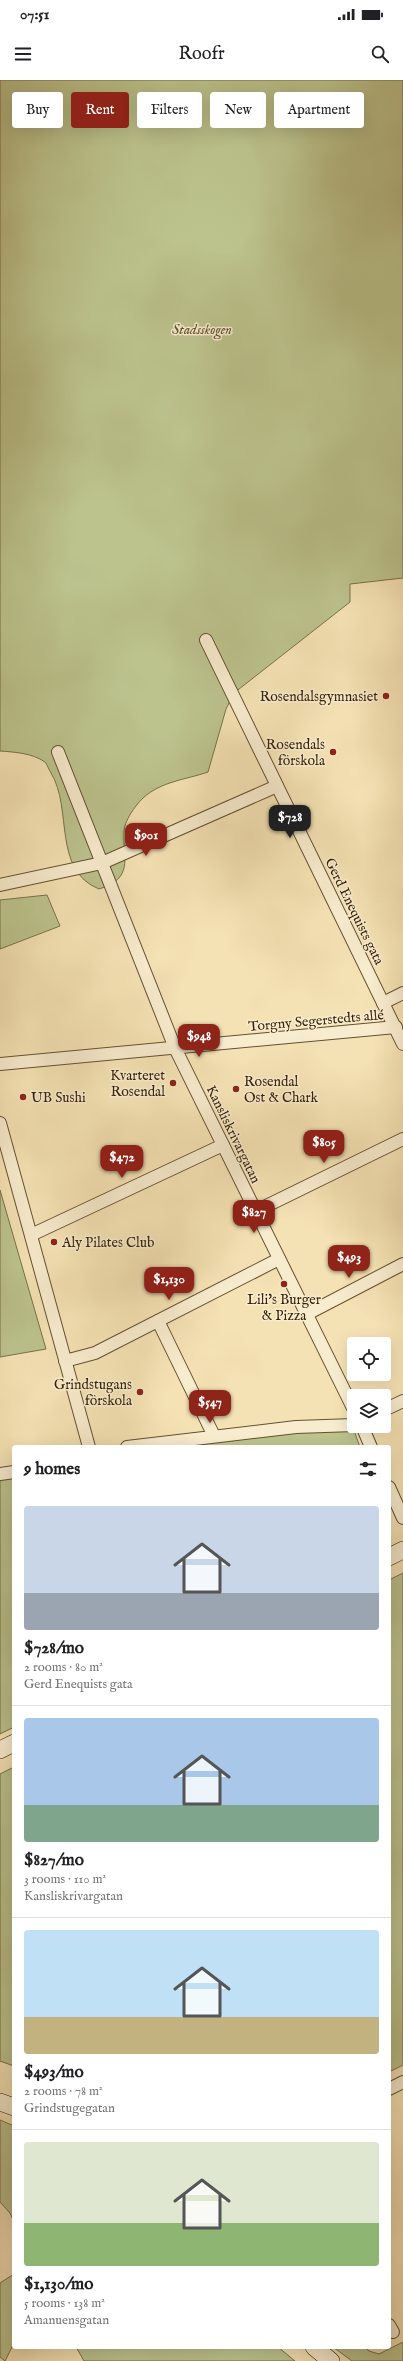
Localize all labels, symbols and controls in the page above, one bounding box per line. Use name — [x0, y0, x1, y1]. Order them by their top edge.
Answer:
text: 07:51 — [20, 5, 49, 24]
icon: menu — [12, 43, 34, 65]
text: Roofr — [178, 43, 225, 66]
icon: search — [369, 43, 391, 65]
chip: Buy — [12, 92, 63, 128]
chip: Rent — [71, 92, 129, 128]
chip: Filters — [137, 92, 202, 128]
chip: New — [210, 92, 266, 128]
chip: Apartment — [274, 92, 364, 128]
park label: Stadsskogen — [172, 321, 232, 340]
place label: Rosendalsgymnasiet — [260, 688, 378, 706]
marker: Rosendalsgymnasiet — [381, 691, 391, 701]
place label: Rosendals förskola — [266, 736, 326, 770]
marker: Rosendals förskola — [328, 747, 338, 757]
pin: $728 — [266, 805, 314, 839]
text: $728 — [278, 809, 302, 826]
pin: $901 — [122, 823, 170, 857]
text: $901 — [134, 827, 158, 844]
street label: Gerd Enequists gata — [320, 855, 388, 969]
street label: Torgny Segerstedts allé — [248, 1006, 385, 1036]
pin: $948 — [175, 1024, 223, 1058]
text: $948 — [187, 1028, 211, 1045]
place label: Kvarteret Rosendal — [110, 1067, 165, 1101]
place label: Rosendal Ost & Chark — [244, 1073, 319, 1107]
marker: Kvarteret Rosendal — [168, 1078, 178, 1088]
street label: Kansliskrivargatan — [202, 1083, 265, 1187]
marker: Rosendal Ost & Chark — [231, 1084, 241, 1094]
place label: UB Sushi — [31, 1089, 86, 1107]
marker: UB Sushi — [18, 1092, 28, 1102]
pin: $805 — [300, 1130, 348, 1164]
text: $805 — [312, 1134, 336, 1151]
pin: $472 — [98, 1145, 146, 1179]
text: $472 — [109, 1149, 135, 1166]
pin: $827 — [230, 1200, 278, 1234]
text: $827 — [242, 1204, 266, 1221]
place label: Aly Pilates Club — [61, 1234, 155, 1252]
marker: Aly Pilates Club — [49, 1237, 59, 1247]
pin: $493 — [325, 1245, 373, 1279]
text: $493 — [337, 1249, 361, 1266]
pin: $1,130 — [136, 1267, 202, 1301]
text: $1,130 — [153, 1271, 185, 1288]
marker: Lili's Burger & Pizza — [279, 1279, 289, 1289]
place label: Lili's Burger & Pizza — [247, 1291, 321, 1325]
map controls — [347, 1337, 391, 1433]
button: locate — [347, 1337, 391, 1381]
place label: Grindstugans förskola — [54, 1376, 133, 1410]
marker: Grindstugans förskola — [135, 1387, 145, 1397]
button: layers — [347, 1389, 391, 1433]
pin: $547 — [186, 1390, 234, 1424]
text: $547 — [198, 1394, 222, 1411]
icon: filters — [357, 1458, 379, 1480]
text: 9 homes — [24, 1459, 80, 1480]
icon: home — [166, 1532, 238, 1604]
text: $728/mo — [24, 1638, 84, 1659]
text: 2 rooms · 80 m² — [24, 1659, 103, 1676]
text: Gerd Enequists gata — [24, 1676, 133, 1693]
icon: home — [166, 1744, 238, 1816]
text: $827/mo — [24, 1850, 84, 1871]
text: 3 rooms · 110 m² — [24, 1871, 106, 1888]
text: Kansliskrivargatan — [24, 1888, 123, 1905]
icon: home — [166, 1956, 238, 2028]
text: $493/mo — [24, 2062, 84, 2083]
text: 2 rooms · 78 m² — [24, 2083, 103, 2100]
text: Grindstugegatan — [24, 2100, 115, 2117]
icon: home — [166, 2168, 238, 2240]
text: $1,130/mo — [24, 2274, 93, 2295]
text: 5 rooms · 138 m² — [24, 2295, 105, 2312]
text: Amanuensgatan — [24, 2312, 109, 2329]

